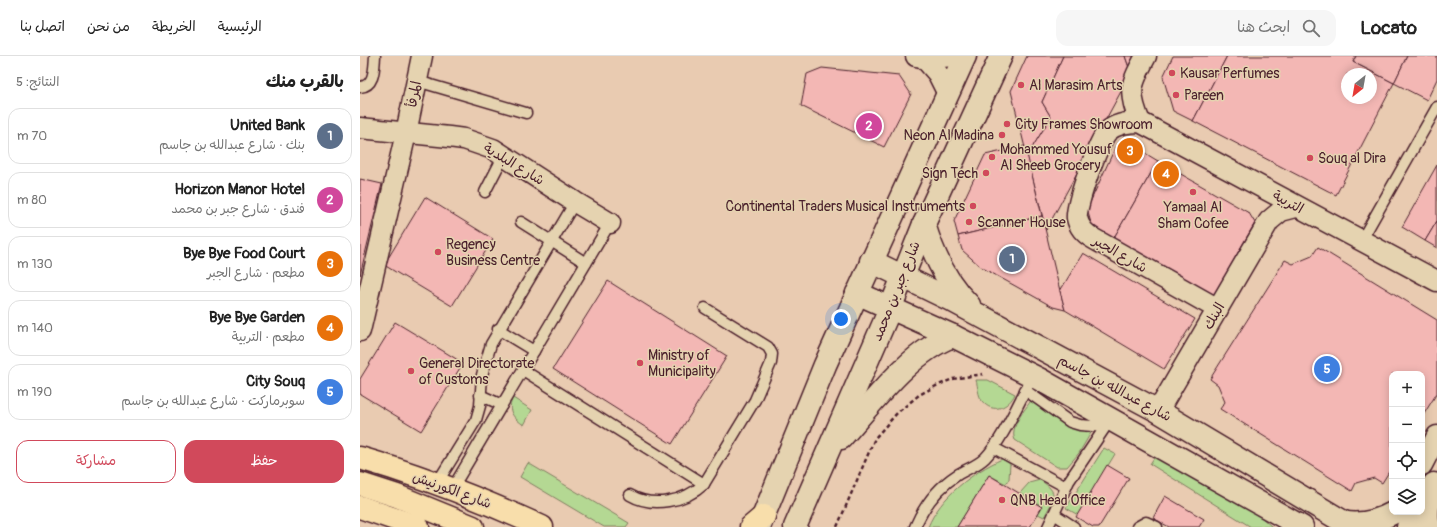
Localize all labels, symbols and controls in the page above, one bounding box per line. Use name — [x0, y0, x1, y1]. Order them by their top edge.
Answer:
search box — [1056, 10, 1336, 46]
text: Locato — [1360, 16, 1417, 40]
icon: search — [1300, 17, 1322, 39]
text: اتصل بنا — [20, 18, 65, 35]
text: من نحن — [87, 18, 130, 35]
text: الخريطة — [152, 18, 196, 35]
text: الرئيسية — [218, 18, 262, 35]
text: ابحث هنا — [1237, 18, 1290, 37]
place label: Kausar Perfumes — [1180, 65, 1280, 82]
marker: Kausar Perfumes — [1167, 68, 1177, 78]
north arrow — [1341, 68, 1377, 104]
text: بالقرب منك — [266, 71, 344, 92]
text: النتائج: 5 — [16, 74, 59, 90]
place label: Al Marasim Arts — [1029, 77, 1123, 94]
street label: المرفأ — [403, 79, 425, 109]
marker: Al Marasim Arts — [1016, 80, 1026, 90]
place label: Pareen — [1184, 87, 1224, 104]
marker: Pareen — [1171, 90, 1181, 100]
pin: 2 — [856, 111, 882, 141]
text: United Bank — [230, 116, 305, 135]
place label: City Frames Showroom — [1015, 116, 1153, 133]
marker: City Frames Showroom — [1002, 119, 1012, 129]
place label: Neon Al Madina — [904, 127, 994, 144]
text: 70 m — [17, 128, 47, 144]
text: 1 — [327, 128, 333, 144]
marker: Neon Al Madina — [997, 130, 1007, 140]
pin: 3 — [1117, 136, 1143, 166]
text: بنك · شارع عبدالله بن جاسم — [159, 137, 305, 153]
street label: شارع البلدية — [480, 139, 547, 190]
place label: Mohammed Yousuf Al Sheeb Grocery — [1000, 141, 1113, 174]
place label: Souq al Dira — [1318, 150, 1386, 167]
marker: Mohammed Yousuf Al Sheeb Grocery — [987, 152, 997, 162]
marker: Souq al Dira — [1305, 153, 1315, 163]
pin: 4 — [1153, 159, 1179, 189]
place label: Sign Tech — [922, 165, 978, 182]
marker: Sign Tech — [981, 168, 991, 178]
text: Horizon Manor Hotel — [175, 180, 305, 199]
marker: Yamaal Al Sham Cofee — [1188, 187, 1198, 197]
street label: التربية — [1270, 187, 1306, 217]
text: 80 m — [17, 192, 47, 208]
text: 2 — [326, 192, 334, 208]
place label: Continental Traders Musical Instruments — [726, 198, 966, 215]
place label: Yamaal Al Sham Cofee — [1157, 199, 1229, 232]
text: فندق · شارع جبر بن محمد — [171, 201, 305, 217]
marker: Continental Traders Musical Instruments — [968, 201, 978, 211]
place label: Scanner House — [977, 214, 1066, 231]
marker: Scanner House — [964, 217, 974, 227]
street label: شارع الجبر — [1089, 231, 1150, 277]
place label: Regency Business Centre — [446, 236, 540, 269]
street label: شارع جبر بن محمد — [868, 239, 925, 344]
text: Bye Bye Food Court — [183, 244, 305, 263]
pin: 1 — [999, 244, 1025, 274]
marker: Regency Business Centre — [433, 247, 443, 257]
text: 130 m — [17, 256, 53, 272]
text: 3 — [326, 256, 334, 272]
text: مطعم · شارع الجبر — [207, 265, 305, 281]
street label: البنك — [1200, 299, 1228, 333]
text: Bye Bye Garden — [209, 308, 305, 327]
your location — [831, 309, 851, 329]
text: 140 m — [17, 320, 53, 336]
text: 4 — [326, 320, 334, 336]
text: مطعم · التربية — [232, 329, 305, 345]
place label: Ministry of Municipality — [648, 347, 716, 380]
street label: شارع عبدالله بن جاسم — [1055, 351, 1175, 427]
pin: 5 — [1314, 354, 1340, 384]
place label: General Directorate of Customs — [419, 355, 534, 388]
marker: Ministry of Municipality — [635, 358, 645, 368]
marker: General Directorate of Customs — [406, 366, 416, 376]
map controls — [1389, 371, 1425, 515]
button: + — [1389, 371, 1425, 407]
text: City Souq — [246, 372, 305, 391]
text: 190 m — [17, 384, 52, 400]
text: 5 — [326, 384, 334, 400]
text: سوبرماركت · شارع عبدالله بن جاسم — [121, 393, 305, 409]
button: − — [1389, 407, 1425, 443]
button: مشاركة — [16, 440, 176, 483]
button: حفظ — [184, 440, 344, 483]
button: locate — [1389, 443, 1425, 479]
street label: شارع الكورنيش — [410, 468, 494, 513]
button: layers — [1389, 479, 1425, 515]
place label: QNB Head Office — [1010, 492, 1105, 509]
marker: QNB Head Office — [997, 495, 1007, 505]

